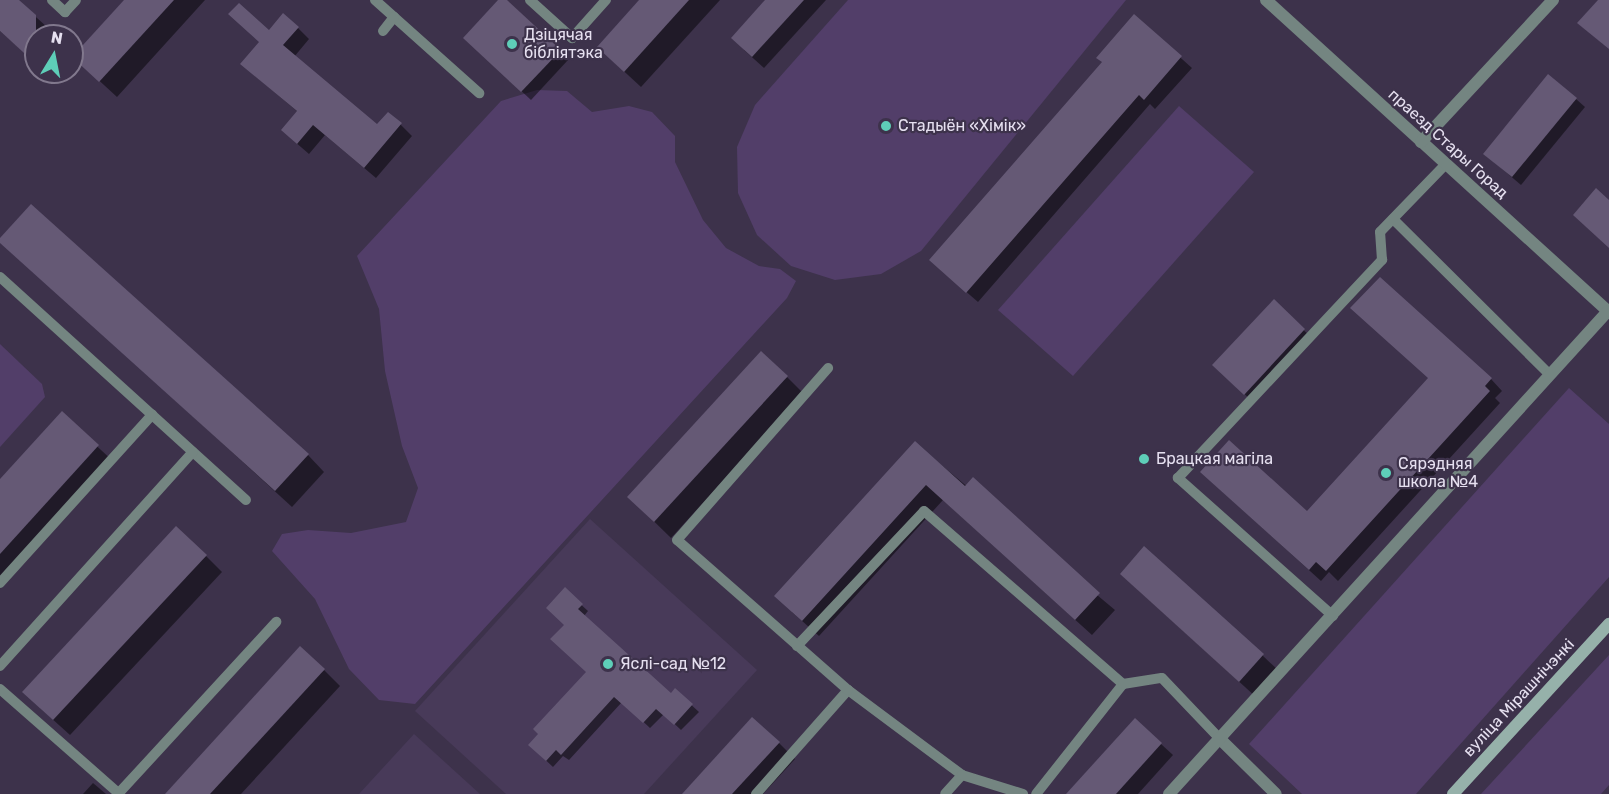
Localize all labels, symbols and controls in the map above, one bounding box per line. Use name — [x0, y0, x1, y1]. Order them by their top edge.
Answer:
north arrow — [24, 24, 84, 84]
place label: Дзіцячая бібліятэка — [524, 25, 603, 63]
text: N — [50, 27, 64, 48]
marker: Дзіцячая бібліятэка — [505, 37, 519, 51]
street label: праезд Стары Горад — [1384, 85, 1512, 203]
place label: Стадыён «Хімік» — [898, 116, 1026, 136]
marker: Стадыён «Хімік» — [879, 119, 893, 133]
place label: Брацкая магіла — [1156, 449, 1273, 469]
marker: Брацкая магіла — [1137, 452, 1151, 466]
place label: Сярэдняя школа №4 — [1398, 454, 1478, 492]
marker: Сярэдняя школа №4 — [1379, 466, 1393, 480]
street label: вуліца Мірашнічэнкі — [1459, 635, 1579, 761]
place label: Яслі-сад №12 — [620, 654, 726, 674]
marker: Яслі-сад №12 — [601, 657, 615, 671]

